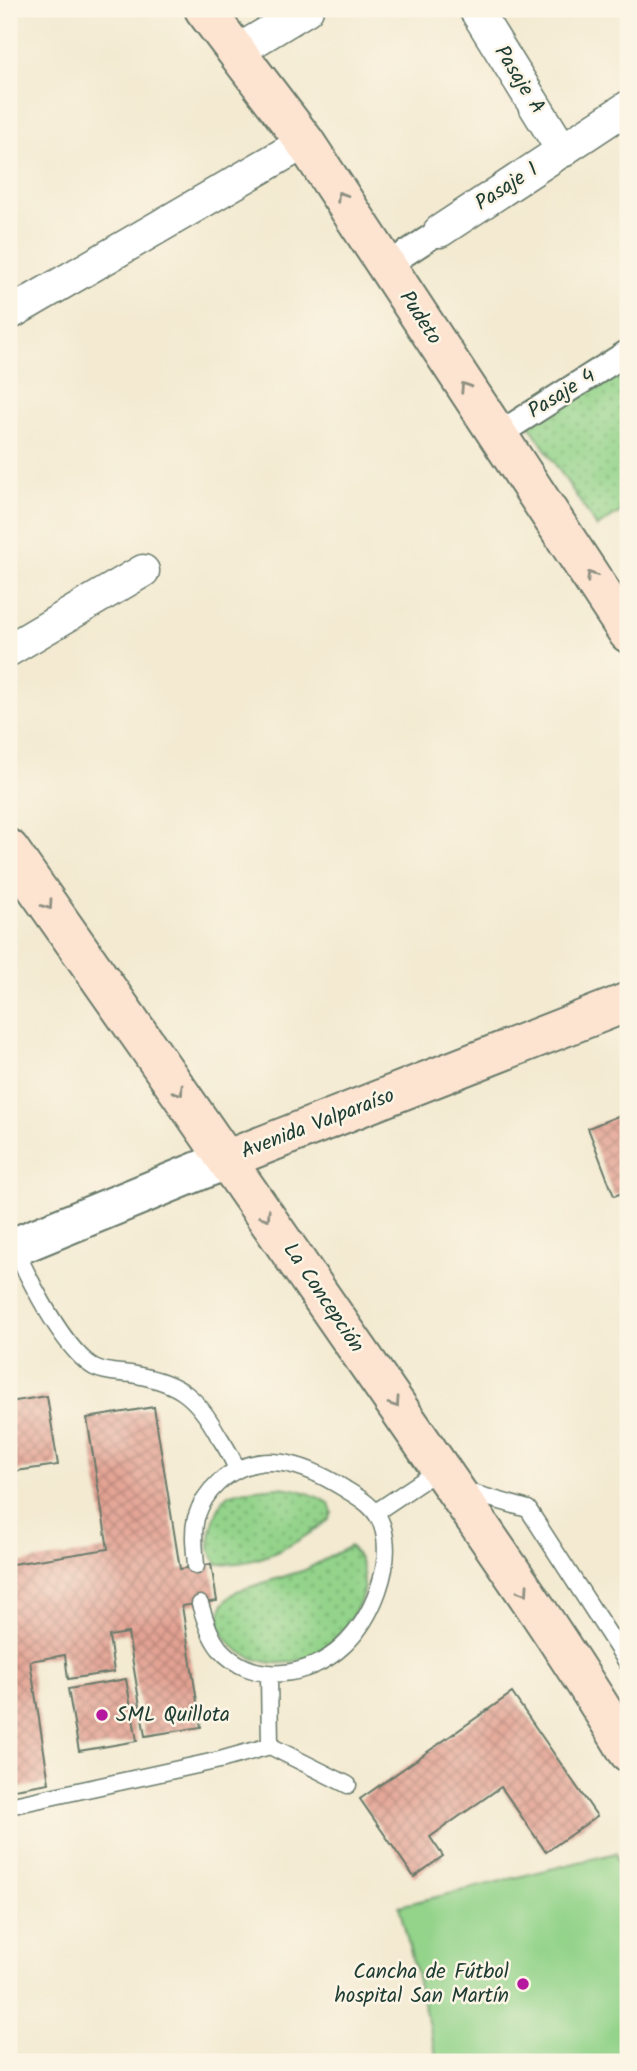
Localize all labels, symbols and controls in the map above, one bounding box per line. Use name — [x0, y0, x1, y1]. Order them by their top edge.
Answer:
street label: Pasaje A — [485, 39, 553, 121]
street label: Pasaje 1 — [469, 154, 545, 220]
one-way arrow — [336, 191, 349, 204]
street label: Pudeto — [390, 284, 450, 352]
street label: Pasaje 4 — [522, 360, 602, 428]
one-way arrow — [460, 382, 473, 395]
one-way arrow — [586, 571, 599, 584]
one-way arrow — [40, 897, 52, 910]
street label: Avenida Valparaíso — [236, 1080, 400, 1168]
one-way arrow — [171, 1083, 184, 1096]
one-way arrow — [258, 1208, 271, 1221]
street label: La Concepción — [274, 1236, 372, 1360]
one-way arrow — [387, 1395, 399, 1408]
one-way arrow — [516, 1583, 529, 1596]
place label: SML Quillota — [116, 1699, 230, 1732]
marker: SML Quillota — [94, 1707, 110, 1723]
place label: Cancha de Fútbol hospital San Martín — [334, 1956, 509, 2013]
marker: Cancha de Fútbol hospital San Martín — [515, 1976, 531, 1992]

